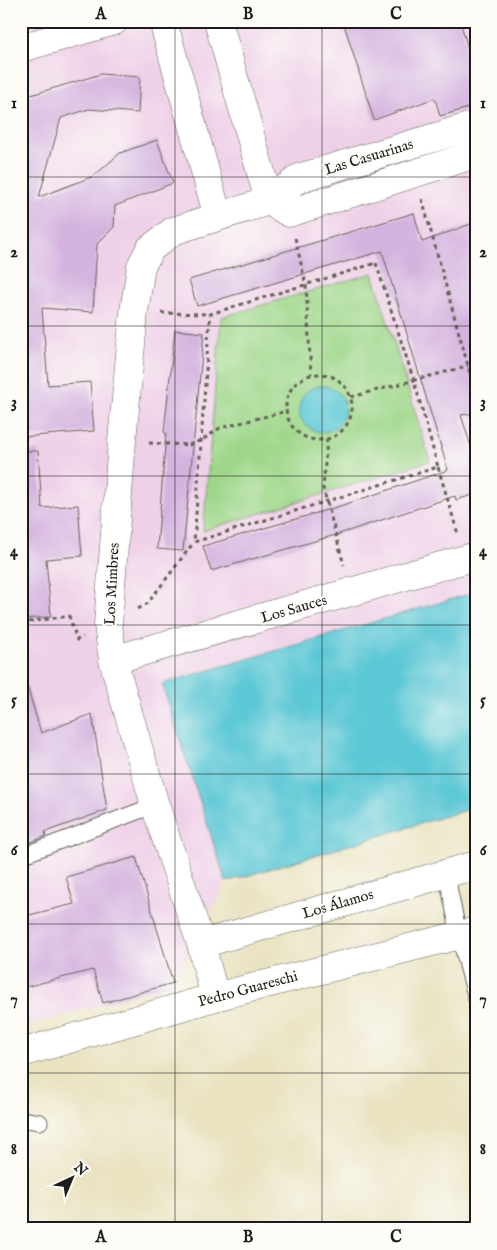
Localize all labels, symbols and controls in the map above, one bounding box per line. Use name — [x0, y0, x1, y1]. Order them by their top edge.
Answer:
text: A — [95, 5, 108, 25]
text: B — [243, 5, 254, 25]
text: C — [390, 5, 402, 25]
text: 1 — [11, 94, 17, 114]
text: 1 — [480, 94, 486, 114]
street label: Las Casuarinas — [322, 135, 416, 179]
text: 2 — [10, 243, 18, 263]
text: 2 — [479, 243, 487, 263]
text: 3 — [11, 393, 17, 413]
text: 3 — [480, 393, 486, 413]
text: 4 — [10, 542, 19, 562]
street label: Los Mimbres — [100, 542, 124, 626]
text: 4 — [479, 542, 488, 562]
street label: Los Sauces — [259, 590, 329, 628]
text: 5 — [11, 691, 17, 711]
text: 5 — [480, 691, 486, 711]
text: 6 — [11, 841, 19, 861]
text: 6 — [480, 841, 488, 861]
street label: Los Álamos — [300, 885, 376, 923]
street label: Pedro Guareschi — [196, 967, 300, 1011]
text: 7 — [10, 990, 18, 1010]
text: 7 — [479, 990, 487, 1010]
text: 8 — [11, 1140, 17, 1160]
text: 8 — [480, 1140, 486, 1160]
north arrow — [48, 1152, 98, 1202]
text: N — [69, 1158, 91, 1180]
text: A — [95, 1228, 108, 1248]
text: B — [243, 1228, 254, 1248]
text: C — [390, 1228, 402, 1248]

